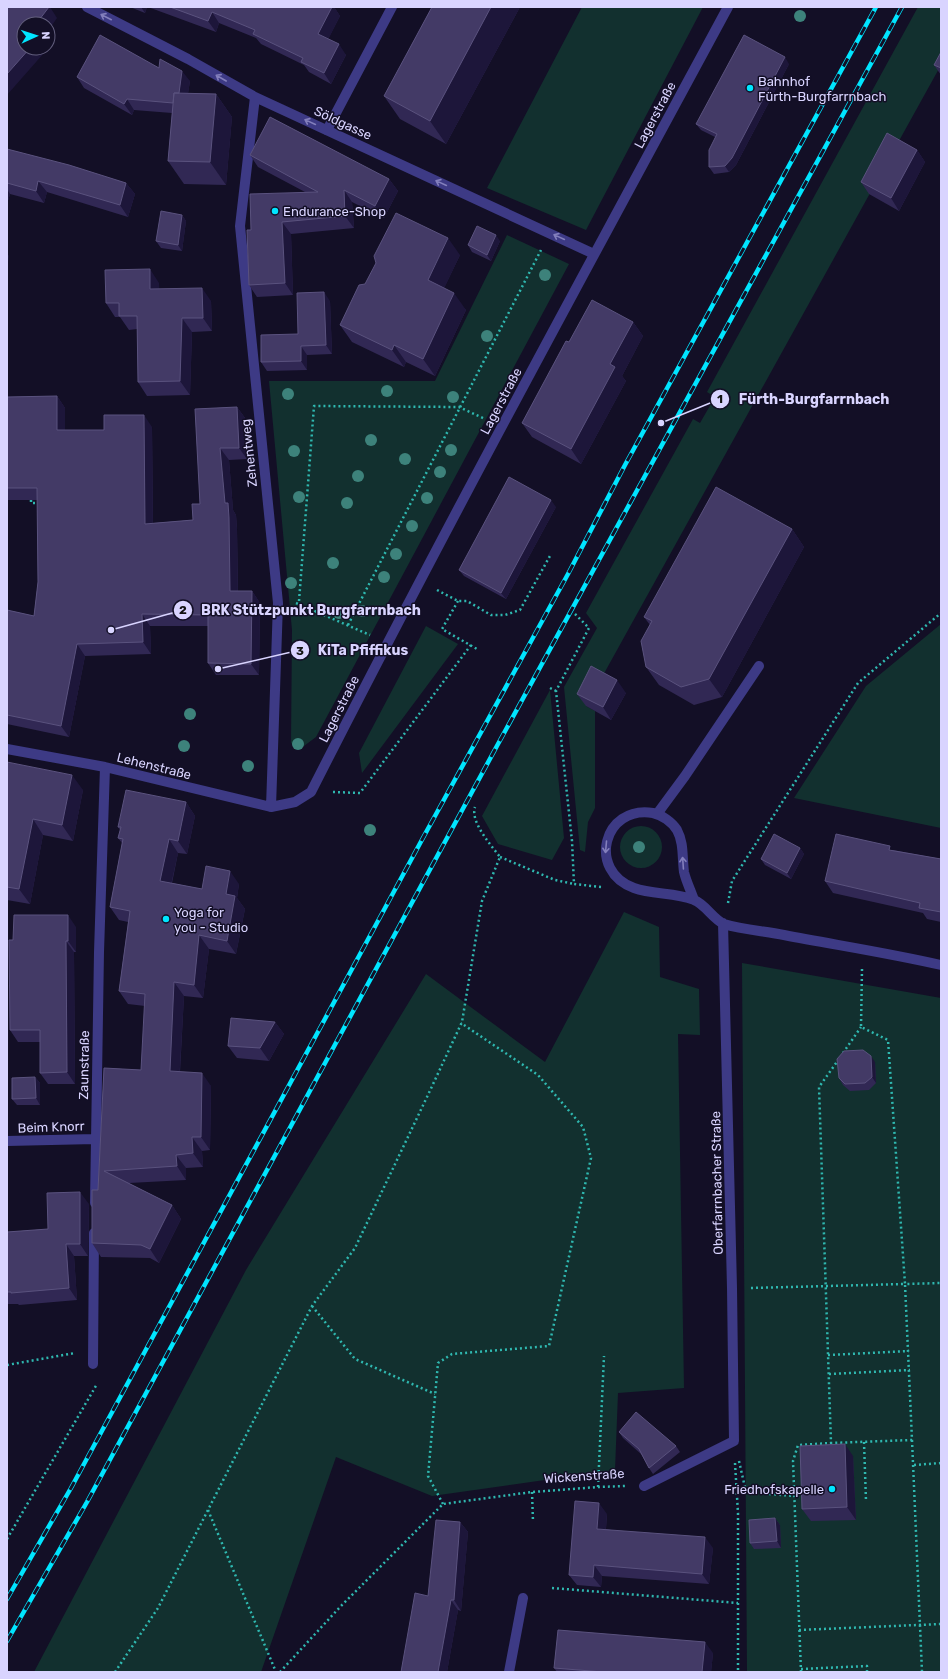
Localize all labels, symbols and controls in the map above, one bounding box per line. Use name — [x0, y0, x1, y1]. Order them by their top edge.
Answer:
one-way arrow — [101, 13, 113, 20]
north arrow — [16, 16, 56, 56]
text: N — [39, 31, 52, 40]
one-way arrow — [215, 73, 227, 81]
place label: Bahnhof Fürth-Burgfarrnbach — [758, 74, 886, 105]
street label: Lagerstraße — [631, 79, 680, 151]
marker: Bahnhof Fürth-Burgfarrnbach — [745, 83, 755, 93]
street label: Söldgasse — [311, 103, 374, 144]
one-way arrow — [304, 118, 316, 125]
one-way arrow — [435, 179, 447, 186]
place label: Endurance-Shop — [283, 204, 386, 219]
marker: Endurance-Shop — [270, 206, 280, 216]
one-way arrow — [553, 233, 565, 240]
street label: Lagerstraße — [477, 365, 526, 437]
callout: Fürth-Burgfarrnbach — [710, 386, 897, 412]
text: Fürth-Burgfarrnbach — [739, 391, 889, 408]
text: 1 — [717, 392, 723, 406]
street label: Zehentweg — [238, 418, 261, 488]
callout: BRK Stützpunkt Burgfarrnbach — [173, 597, 429, 623]
text: BRK Stützpunkt Burgfarrnbach — [201, 602, 421, 619]
text: 2 — [179, 603, 187, 617]
callout: KiTa Pfiffikus — [290, 637, 416, 663]
text: KiTa Pfiffikus — [318, 642, 408, 659]
text: 3 — [296, 644, 304, 658]
street label: Lagerstraße — [316, 673, 363, 745]
street label: Lehenstraße — [115, 750, 193, 782]
one-way arrow — [603, 840, 610, 853]
one-way arrow — [680, 857, 687, 870]
place label: Yoga for you - Studio — [174, 905, 248, 935]
marker: Yoga for you - Studio — [161, 914, 171, 924]
street label: Zaunstraße — [76, 1030, 92, 1100]
street label: Oberfarrnbacher Straße — [708, 1111, 726, 1255]
street label: Beim Knorr — [17, 1118, 85, 1136]
street label: Wickenstraße — [543, 1466, 625, 1486]
place label: Friedhofskapelle — [724, 1482, 824, 1497]
marker: Friedhofskapelle — [827, 1484, 837, 1494]

